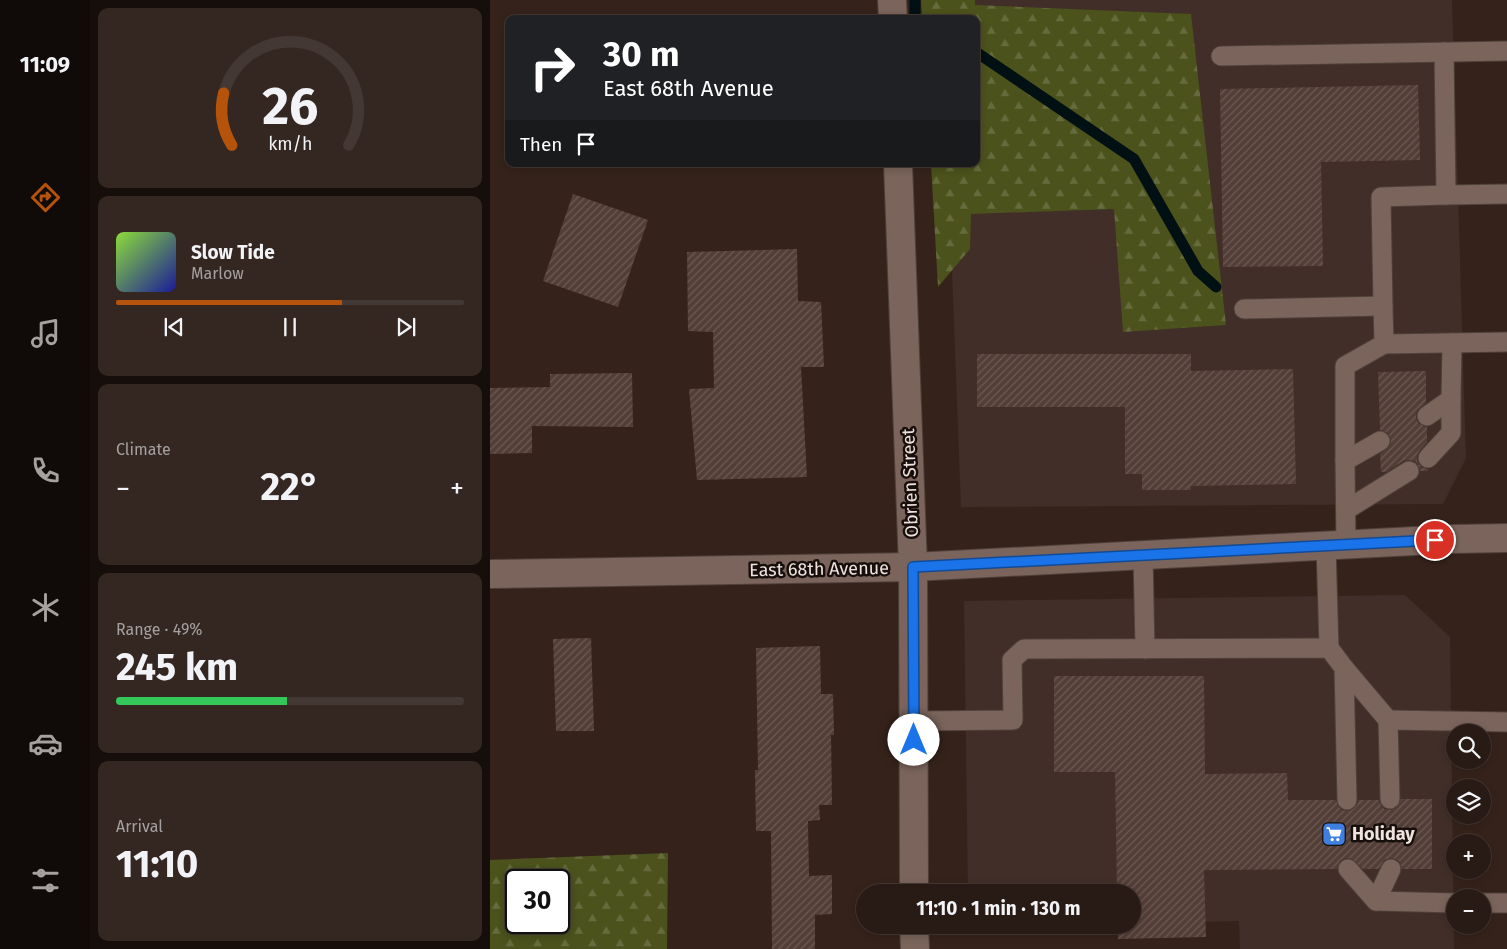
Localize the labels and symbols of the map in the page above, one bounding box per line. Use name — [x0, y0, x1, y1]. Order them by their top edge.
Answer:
street label: Obrien Street — [897, 428, 923, 538]
pin — [1414, 519, 1456, 561]
street label: East 68th Avenue — [749, 557, 889, 581]
position arrow — [887, 713, 939, 765]
supermarket icon: Holiday — [1321, 821, 1347, 847]
place label: Holiday — [1352, 823, 1415, 845]
speed limit sign: 30 — [505, 869, 570, 934]

